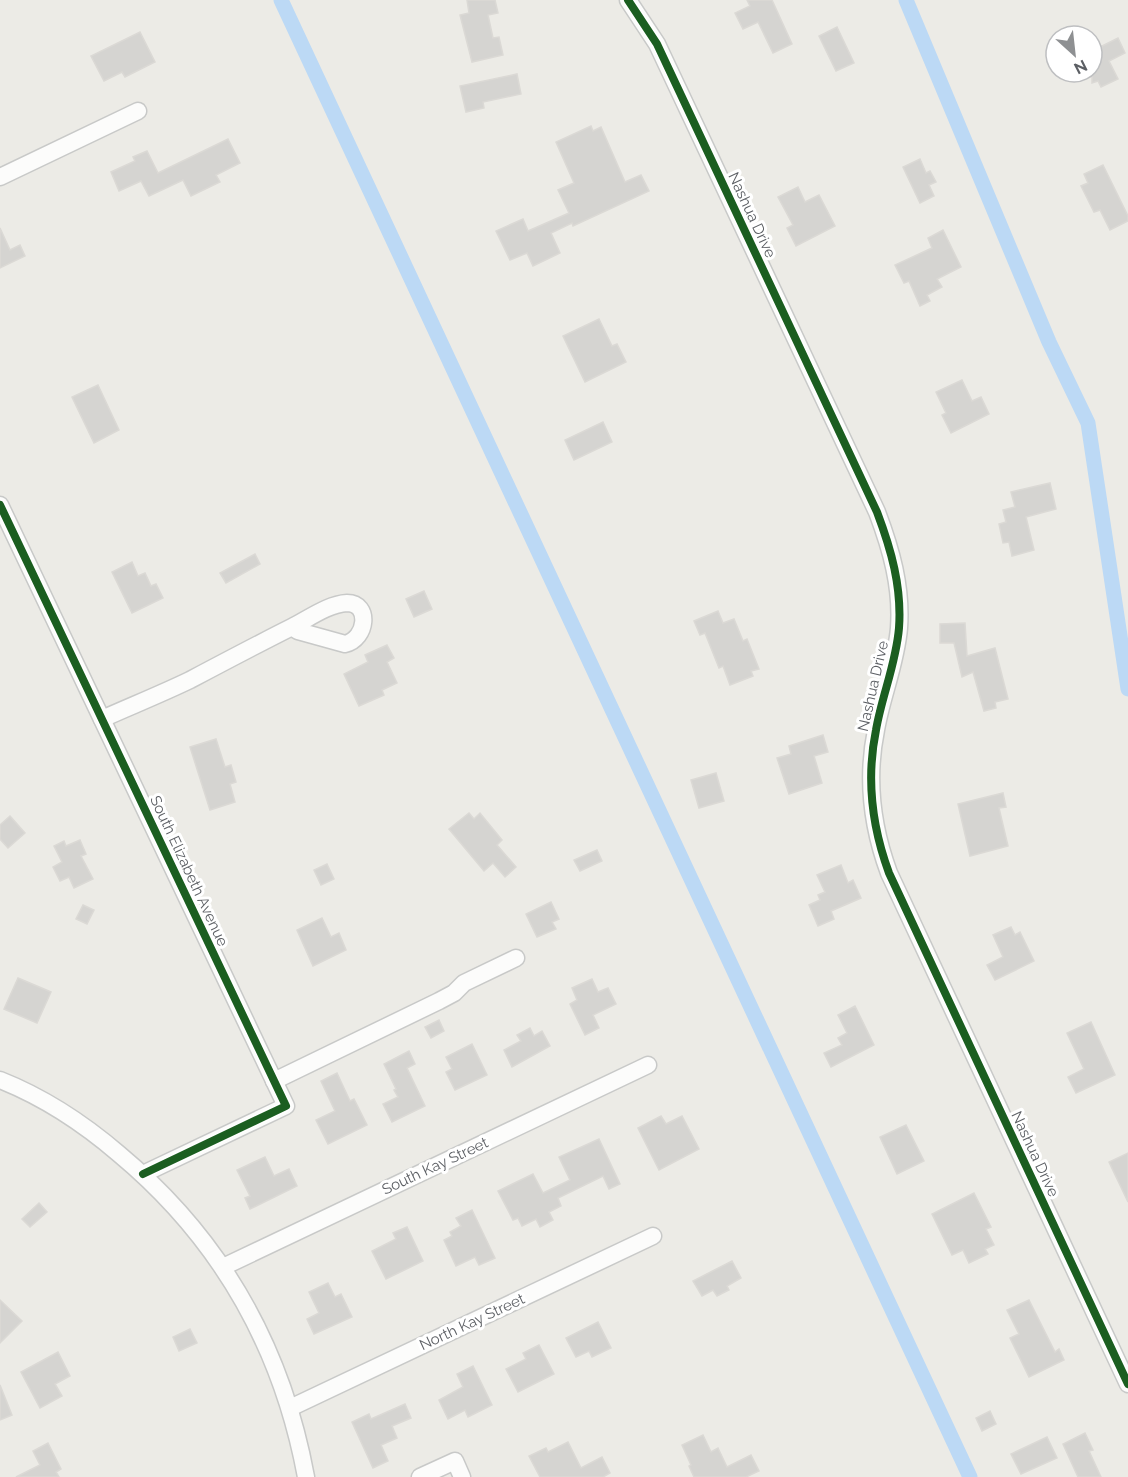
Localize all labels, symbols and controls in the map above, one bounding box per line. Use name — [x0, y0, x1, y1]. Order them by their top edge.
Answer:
north arrow — [1044, 24, 1104, 84]
text: N — [1071, 56, 1090, 78]
street label: Nashua Drive — [724, 169, 780, 261]
street label: Nashua Drive — [854, 639, 892, 733]
street label: South Elizabeth Avenue — [146, 793, 232, 949]
street label: Nashua Drive — [1007, 1108, 1063, 1200]
street label: South Kay Street — [379, 1133, 491, 1199]
street label: North Kay Street — [417, 1290, 527, 1354]

